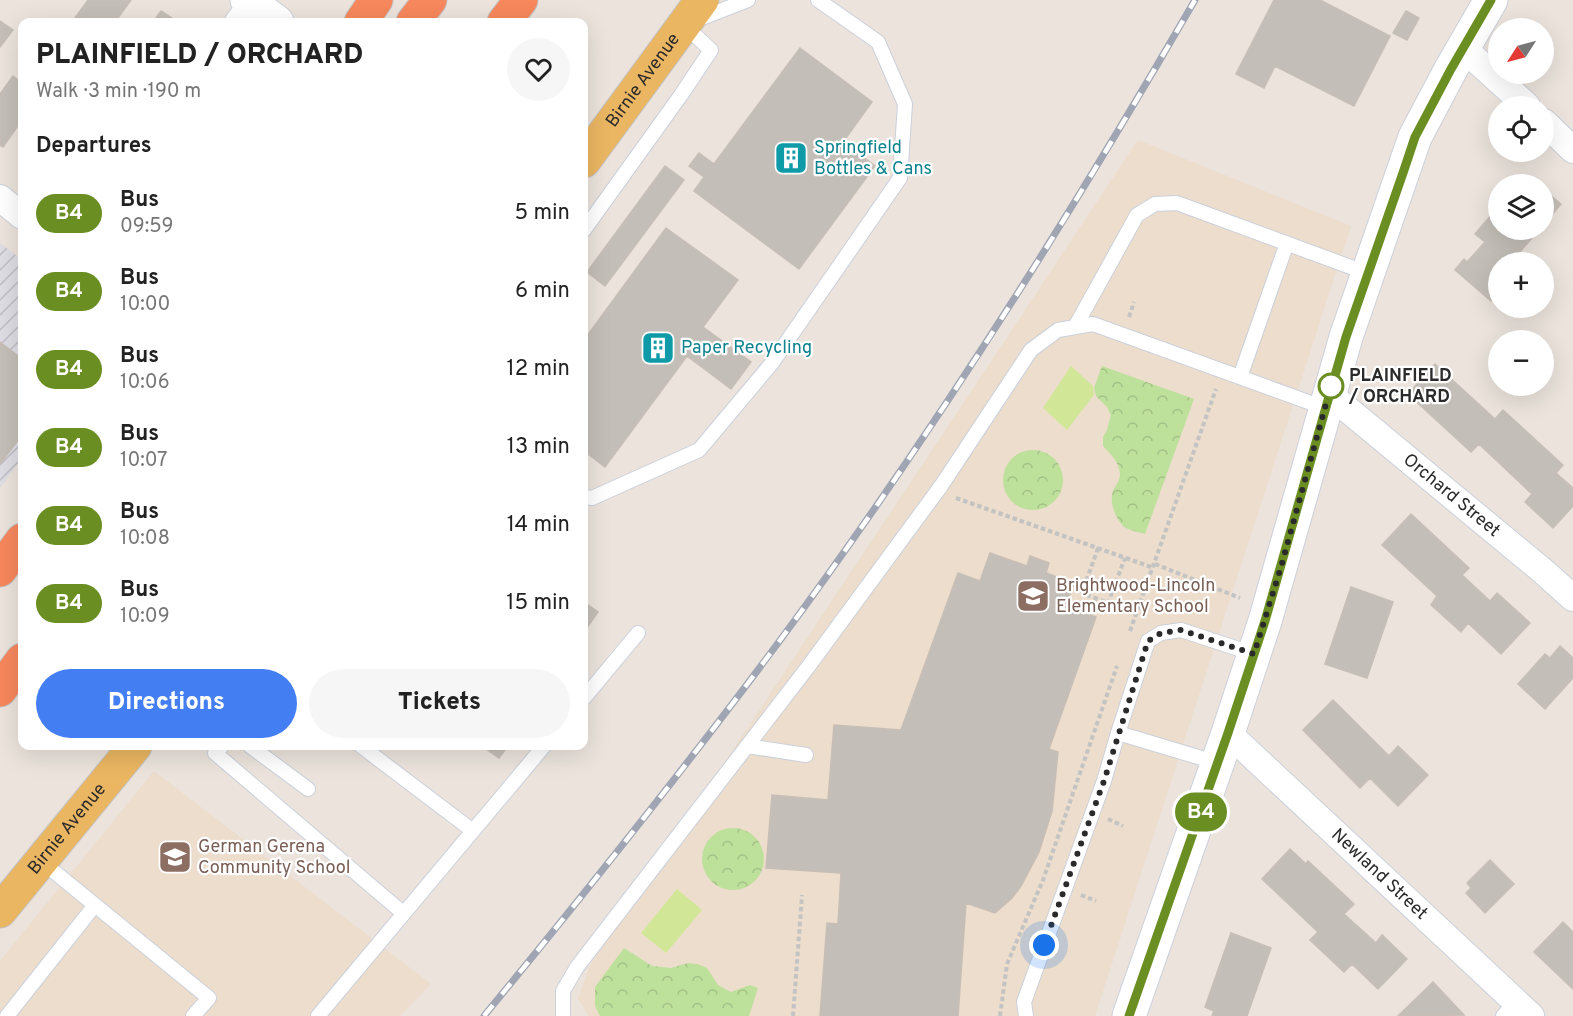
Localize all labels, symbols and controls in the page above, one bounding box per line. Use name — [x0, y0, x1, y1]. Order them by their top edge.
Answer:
north arrow — [1488, 18, 1554, 84]
map controls — [1488, 18, 1554, 396]
street label: Birnie Avenue — [601, 29, 685, 132]
text: PLAINFIELD / ORCHARD — [36, 38, 364, 74]
button: heart — [507, 38, 570, 101]
text: Walk · 3 min · 190 m — [36, 79, 201, 105]
button: locate — [1488, 96, 1554, 162]
text: Departures — [36, 133, 152, 160]
place label: Springfield Bottles & Cans — [814, 137, 932, 181]
building icon: Springfield Bottles & Cans — [773, 140, 809, 176]
button: layers — [1488, 174, 1554, 240]
text: Bus — [120, 187, 159, 214]
text: B4 — [55, 200, 83, 227]
text: 5 min — [515, 200, 570, 227]
text: 09:59 — [120, 214, 173, 240]
button: + — [1488, 252, 1554, 318]
text: Bus — [120, 265, 159, 292]
text: B4 — [55, 278, 83, 305]
text: 6 min — [515, 278, 570, 305]
text: 10:00 — [120, 292, 170, 318]
building icon: Paper Recycling — [640, 330, 676, 366]
button: − — [1488, 330, 1554, 396]
place label: Paper Recycling — [681, 337, 812, 360]
text: Bus — [120, 343, 159, 370]
text: B4 — [55, 356, 83, 383]
text: 12 min — [507, 356, 570, 383]
place label: PLAINFIELD / ORCHARD — [1348, 365, 1452, 409]
text: 10:06 — [120, 370, 170, 396]
marker: PLAINFIELD / ORCHARD — [1318, 373, 1344, 399]
text: Bus — [120, 421, 159, 448]
text: B4 — [55, 434, 83, 461]
text: 13 min — [507, 434, 570, 461]
text: 10:07 — [120, 448, 167, 474]
street label: Orchard Street — [1398, 449, 1505, 542]
text: Bus — [120, 499, 159, 526]
text: B4 — [55, 512, 83, 539]
text: 14 min — [507, 512, 570, 539]
text: 10:08 — [120, 526, 170, 552]
place label: Brightwood-Lincoln Elementary School — [1056, 575, 1215, 619]
text: Bus — [120, 577, 159, 604]
school or university icon: Brightwood-Lincoln Elementary School — [1015, 578, 1051, 614]
text: B4 — [55, 590, 83, 617]
text: 15 min — [506, 590, 570, 617]
text: 10:09 — [120, 604, 170, 630]
button: Directions — [36, 669, 297, 738]
button: Tickets — [309, 669, 570, 738]
street label: Birnie Avenue — [23, 779, 111, 879]
line badge: B4 — [1174, 792, 1228, 832]
text: B4 — [1187, 799, 1215, 826]
street label: Newland Street — [1326, 824, 1432, 925]
place label: German Gerena Community School — [198, 836, 351, 880]
school or university icon: German Gerena Community School — [157, 839, 193, 875]
your location — [1029, 930, 1059, 960]

